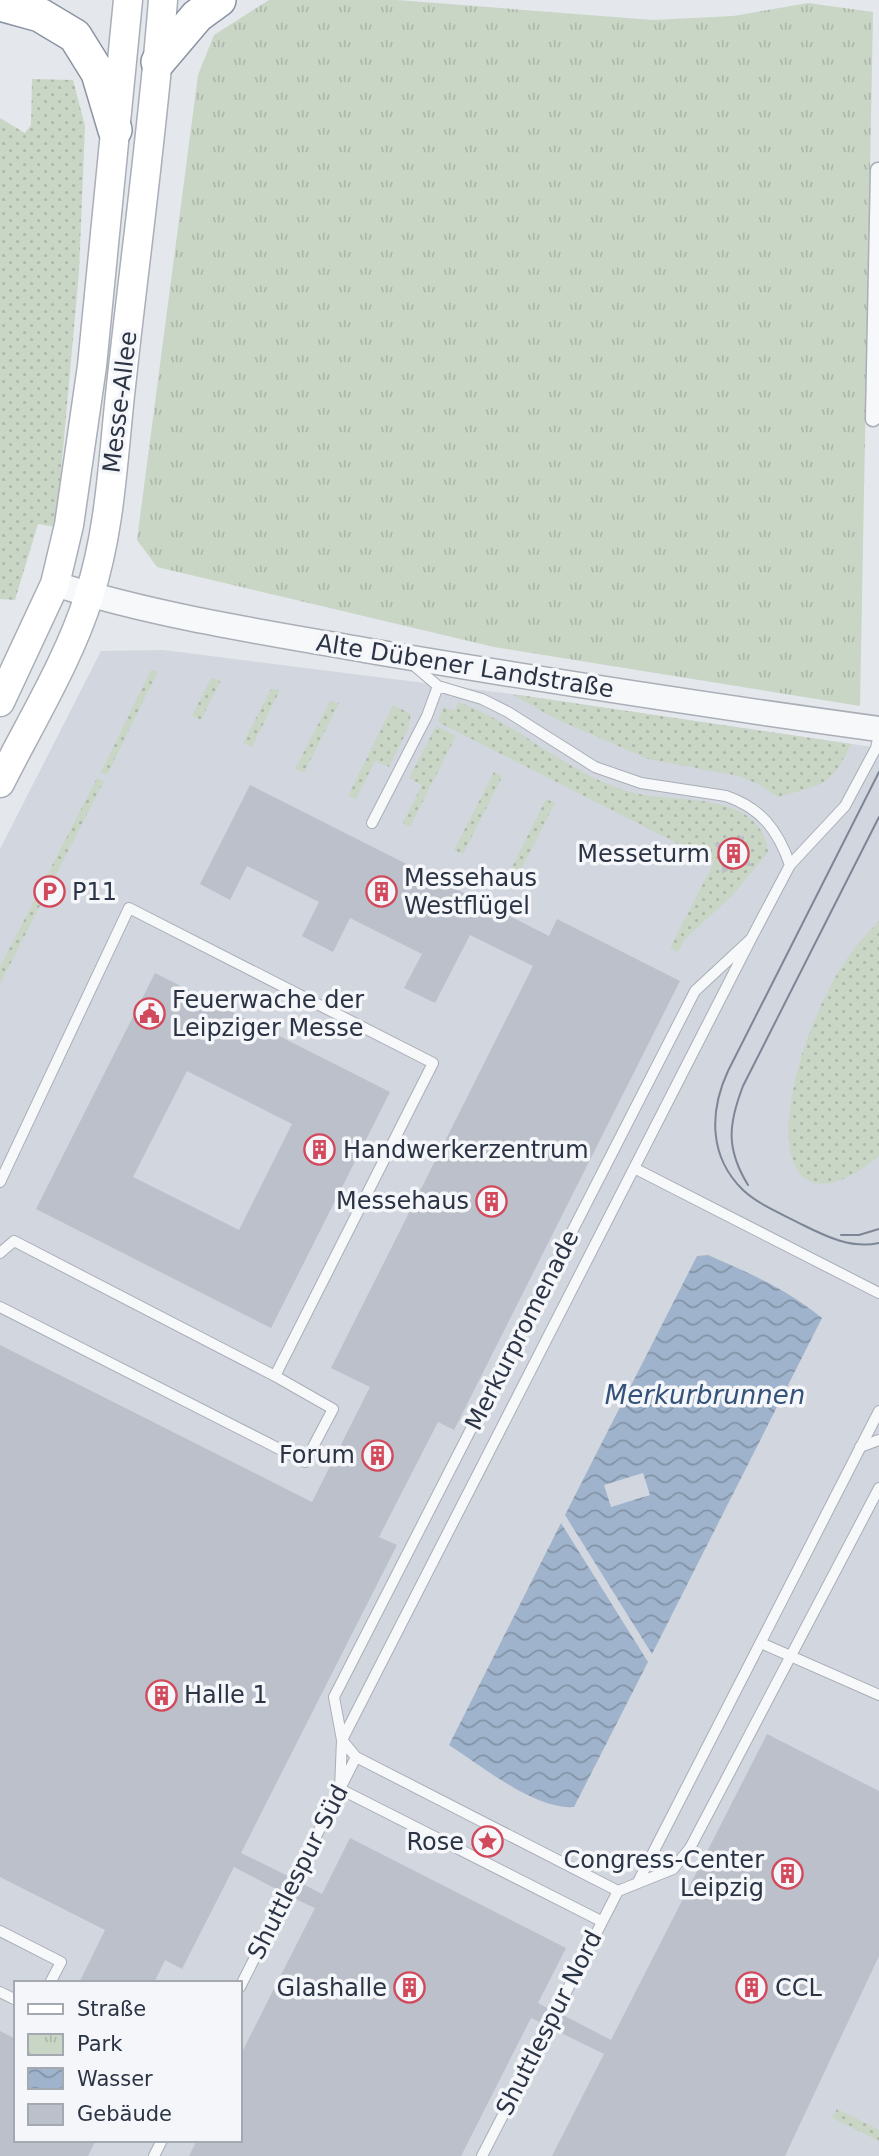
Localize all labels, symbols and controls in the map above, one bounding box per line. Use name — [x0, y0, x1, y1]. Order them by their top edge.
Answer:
street label: Messe-Allee — [97, 329, 143, 475]
street label: Alte Dübener Landstraße — [314, 629, 616, 703]
building icon: Messeturm — [716, 837, 750, 871]
place label: Messeturm — [577, 840, 710, 868]
place label: Messehaus Westflügel — [404, 864, 537, 920]
parking icon: P11 — [32, 875, 66, 909]
building icon: Messehaus Westflügel — [364, 875, 398, 909]
place label: P11 — [72, 878, 117, 906]
place label: Feuerwache der Leipziger Messe — [172, 986, 364, 1042]
public building icon: Feuerwache der Leipziger Messe — [132, 997, 166, 1031]
building icon: Handwerkerzentrum — [303, 1133, 337, 1167]
place label: Handwerkerzentrum — [343, 1136, 589, 1164]
building icon: Messehaus — [475, 1184, 509, 1218]
place label: Messehaus — [336, 1187, 469, 1215]
street label: Merkurpromenade — [459, 1225, 585, 1435]
water label: Merkurbrunnen — [605, 1380, 805, 1410]
building icon: Forum — [361, 1438, 395, 1472]
place label: Forum — [279, 1441, 355, 1469]
building icon: Halle 1 — [144, 1678, 178, 1712]
place label: Halle 1 — [184, 1681, 268, 1709]
street label: Shuttlespur Süd — [242, 1780, 354, 1964]
place icon: Rose — [470, 1825, 504, 1859]
place label: Rose — [406, 1828, 464, 1856]
place label: Congress-Center Leipzig — [564, 1846, 764, 1902]
building icon: Congress-Center Leipzig — [770, 1857, 804, 1891]
street label: Shuttlespur Nord — [490, 1926, 608, 2120]
building icon: Glashalle — [393, 1971, 427, 2005]
building icon: CCL — [735, 1971, 769, 2005]
place label: Glashalle — [277, 1974, 387, 2002]
place label: CCL — [775, 1974, 823, 2002]
legend — [14, 1981, 242, 2142]
text: Straße — [77, 1997, 146, 2021]
text: Park — [77, 2032, 123, 2056]
text: Wasser — [77, 2067, 153, 2091]
text: Gebäude — [77, 2102, 172, 2126]

